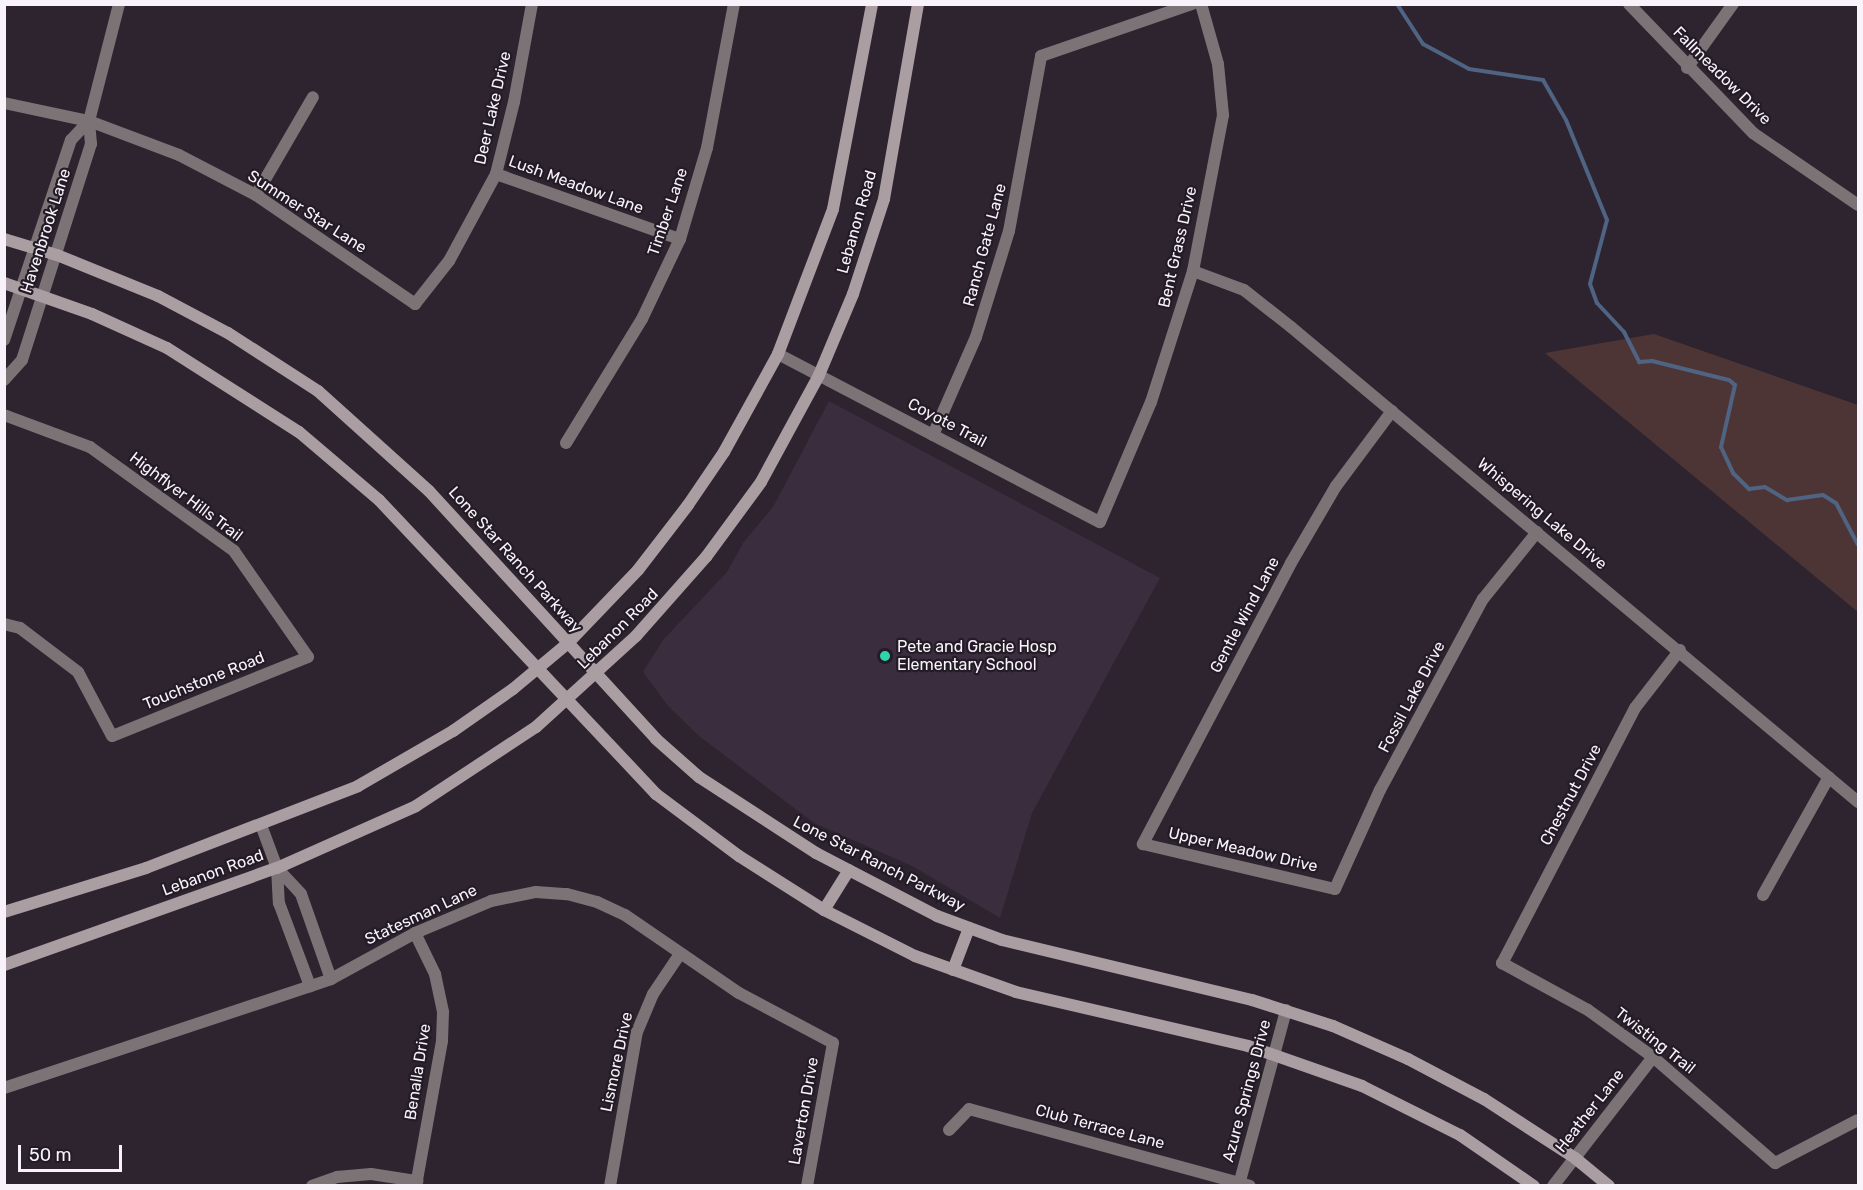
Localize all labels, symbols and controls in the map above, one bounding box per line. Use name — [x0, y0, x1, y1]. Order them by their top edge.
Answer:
street label: Fallmeadow Drive — [1669, 23, 1775, 129]
street label: Deer Lake Drive — [471, 49, 515, 167]
street label: Lush Meadow Lane — [506, 152, 646, 218]
street label: Timber Lane — [644, 165, 692, 259]
street label: Havenbrook Lane — [17, 166, 75, 296]
street label: Summer Star Lane — [244, 166, 370, 258]
street label: Lebanon Road — [833, 168, 881, 276]
street label: Ranch Gate Lane — [959, 181, 1011, 309]
street label: Bent Grass Drive — [1155, 185, 1201, 309]
street label: Coyote Trail — [904, 394, 990, 452]
street label: Highflyer Hills Trail — [125, 448, 247, 546]
street label: Whispering Lake Drive — [1473, 454, 1611, 574]
street label: Lone Star Ranch Parkway — [444, 483, 586, 637]
street label: Gentle Wind Lane — [1206, 554, 1284, 676]
street label: Lebanon Road — [574, 585, 662, 673]
place label: Pete and Gracie Hosp Elementary School — [897, 637, 1057, 675]
street label: Fossil Lake Drive — [1375, 638, 1449, 756]
street label: Touchstone Road — [141, 648, 267, 714]
marker: Pete and Gracie Hosp Elementary School — [878, 649, 892, 663]
street label: Chestnut Drive — [1536, 741, 1606, 849]
street label: Lone Star Ranch Parkway — [790, 812, 968, 916]
street label: Upper Meadow Drive — [1166, 823, 1320, 877]
street label: Lebanon Road — [160, 846, 266, 900]
street label: Statesman Lane — [362, 881, 480, 949]
street label: Twisting Trail — [1611, 1004, 1699, 1078]
street label: Lismore Drive — [597, 1010, 637, 1114]
street label: Azure Springs Drive — [1219, 1018, 1275, 1164]
street label: Benalla Drive — [401, 1022, 435, 1122]
street label: Laverton Drive — [785, 1056, 823, 1166]
street label: Heather Lane — [1551, 1065, 1629, 1157]
street label: Club Terrace Lane — [1033, 1100, 1167, 1154]
scale bar — [21, 1133, 124, 1171]
text: 50 m — [29, 1144, 72, 1166]

